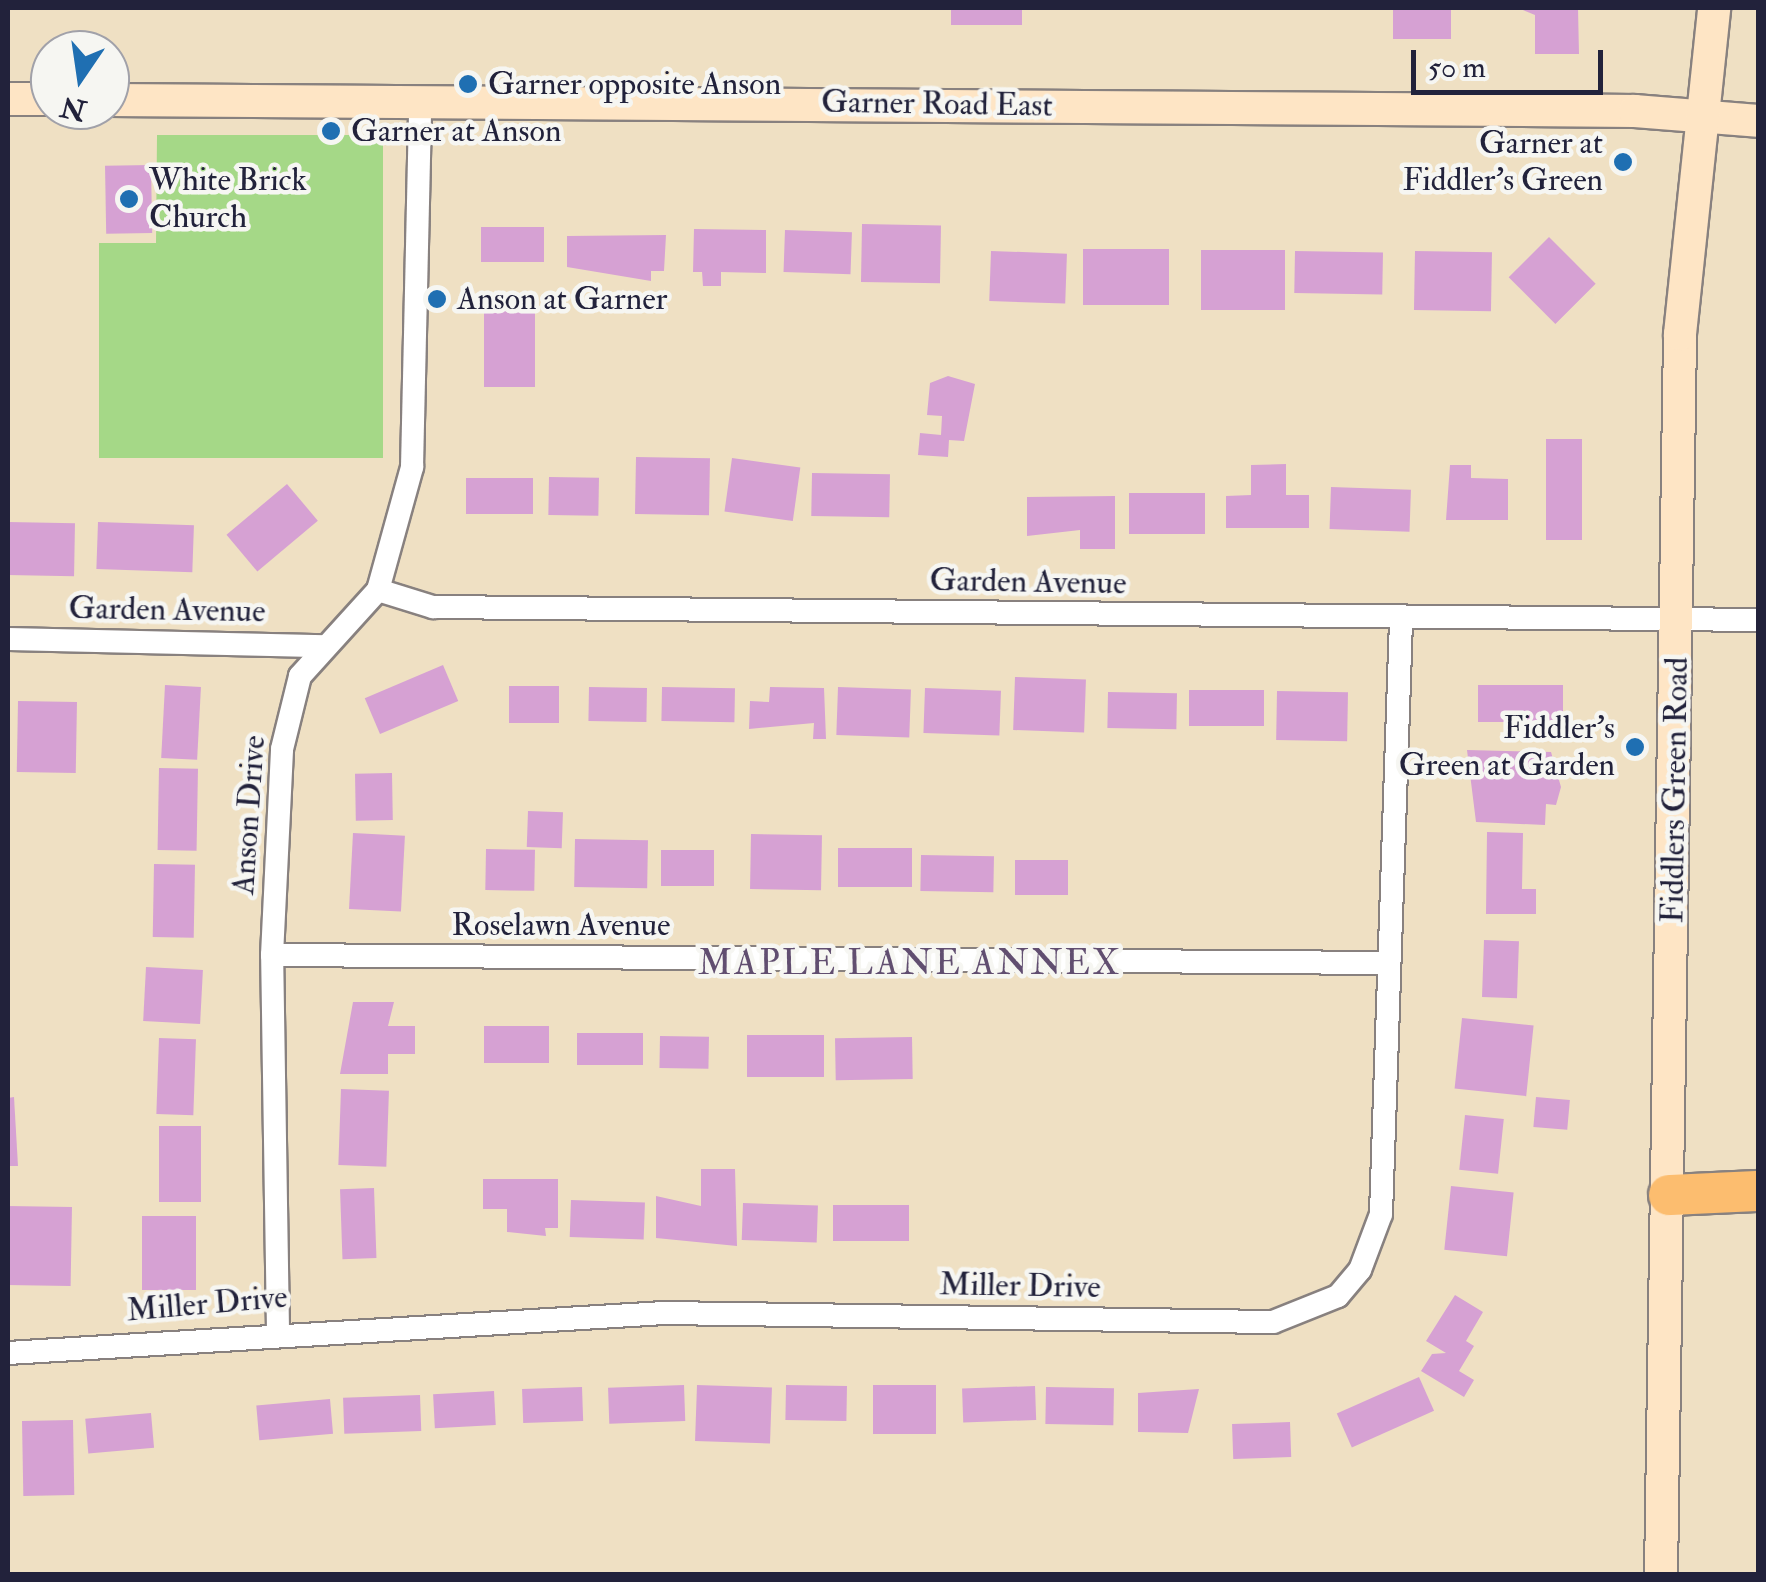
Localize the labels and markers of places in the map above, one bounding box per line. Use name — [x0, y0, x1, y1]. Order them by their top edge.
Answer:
place label: Garner opposite Anson — [488, 65, 781, 103]
marker: Garner opposite Anson — [457, 73, 479, 95]
place label: Garner at Anson — [351, 112, 561, 150]
marker: Garner at Anson — [320, 120, 342, 142]
place label: Garner at Fiddler's Green — [1402, 125, 1603, 200]
marker: Garner at Fiddler's Green — [1612, 151, 1634, 173]
place label: White Brick Church — [149, 162, 307, 237]
marker: White Brick Church — [118, 188, 140, 210]
place label: Anson at Garner — [457, 280, 667, 318]
marker: Anson at Garner — [426, 288, 448, 310]
place label: Fiddler's Green at Garden — [1399, 710, 1615, 785]
marker: Fiddler's Green at Garden — [1624, 736, 1646, 758]

